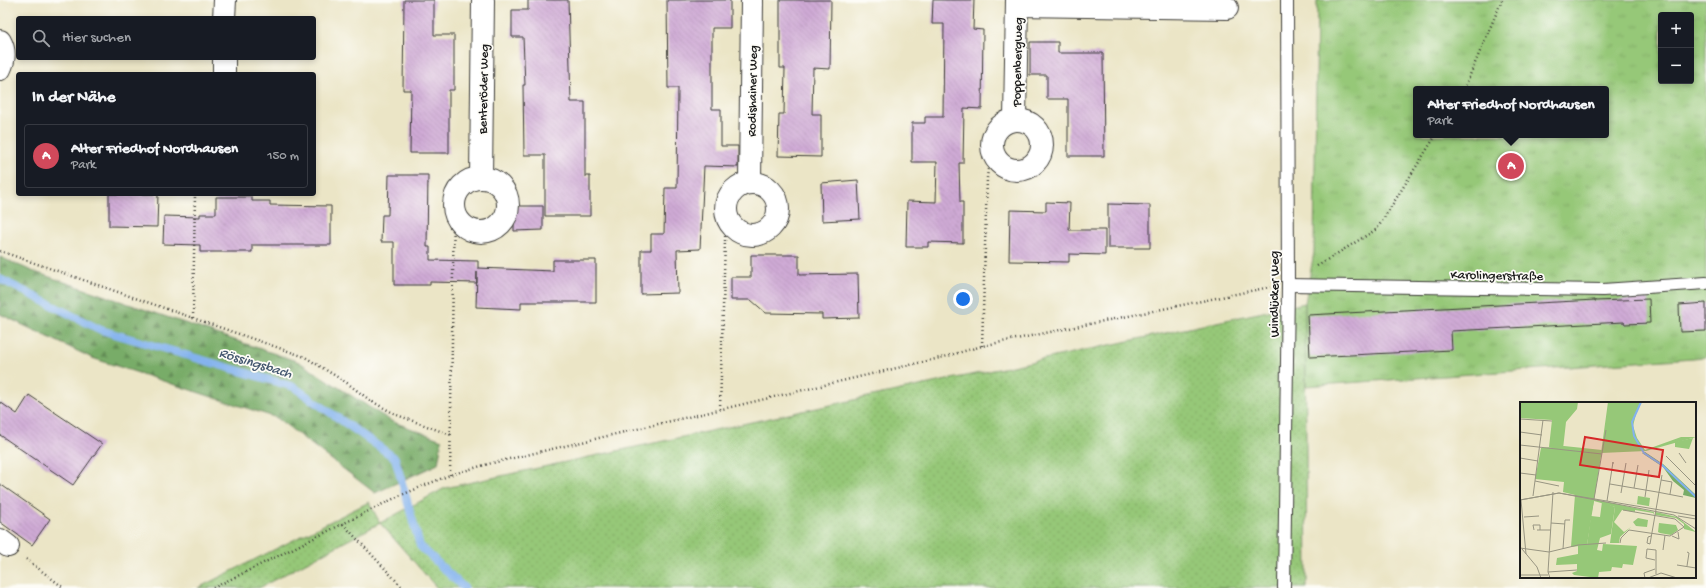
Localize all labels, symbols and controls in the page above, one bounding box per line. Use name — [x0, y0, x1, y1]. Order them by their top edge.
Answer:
map controls — [1658, 12, 1694, 84]
button: + — [1658, 12, 1694, 48]
search box — [16, 16, 316, 60]
street label: Poppenbergweg — [1010, 17, 1027, 108]
icon: search — [30, 27, 52, 49]
text: Hier suchen — [62, 29, 131, 47]
street label: Benteröder Weg — [476, 44, 493, 135]
street label: Rodishainer Weg — [745, 45, 762, 137]
button: − — [1658, 48, 1694, 84]
popup — [1413, 86, 1609, 138]
text: In der Nähe — [32, 88, 115, 108]
text: Alter Friedhof Nordhausen — [1427, 96, 1595, 114]
text: Park — [1427, 114, 1452, 129]
text: Alter Friedhof Nordhausen — [71, 140, 238, 158]
text: A — [42, 149, 50, 164]
text: 150 m — [267, 149, 299, 164]
pin: A — [1498, 151, 1524, 181]
text: Park — [71, 158, 96, 173]
street label: Windlücker Weg — [1268, 251, 1283, 337]
street label: Karolingerstraße — [1450, 268, 1544, 285]
your location — [953, 289, 973, 309]
water label: Rössingsbach — [217, 345, 294, 384]
inset map — [1520, 402, 1696, 578]

